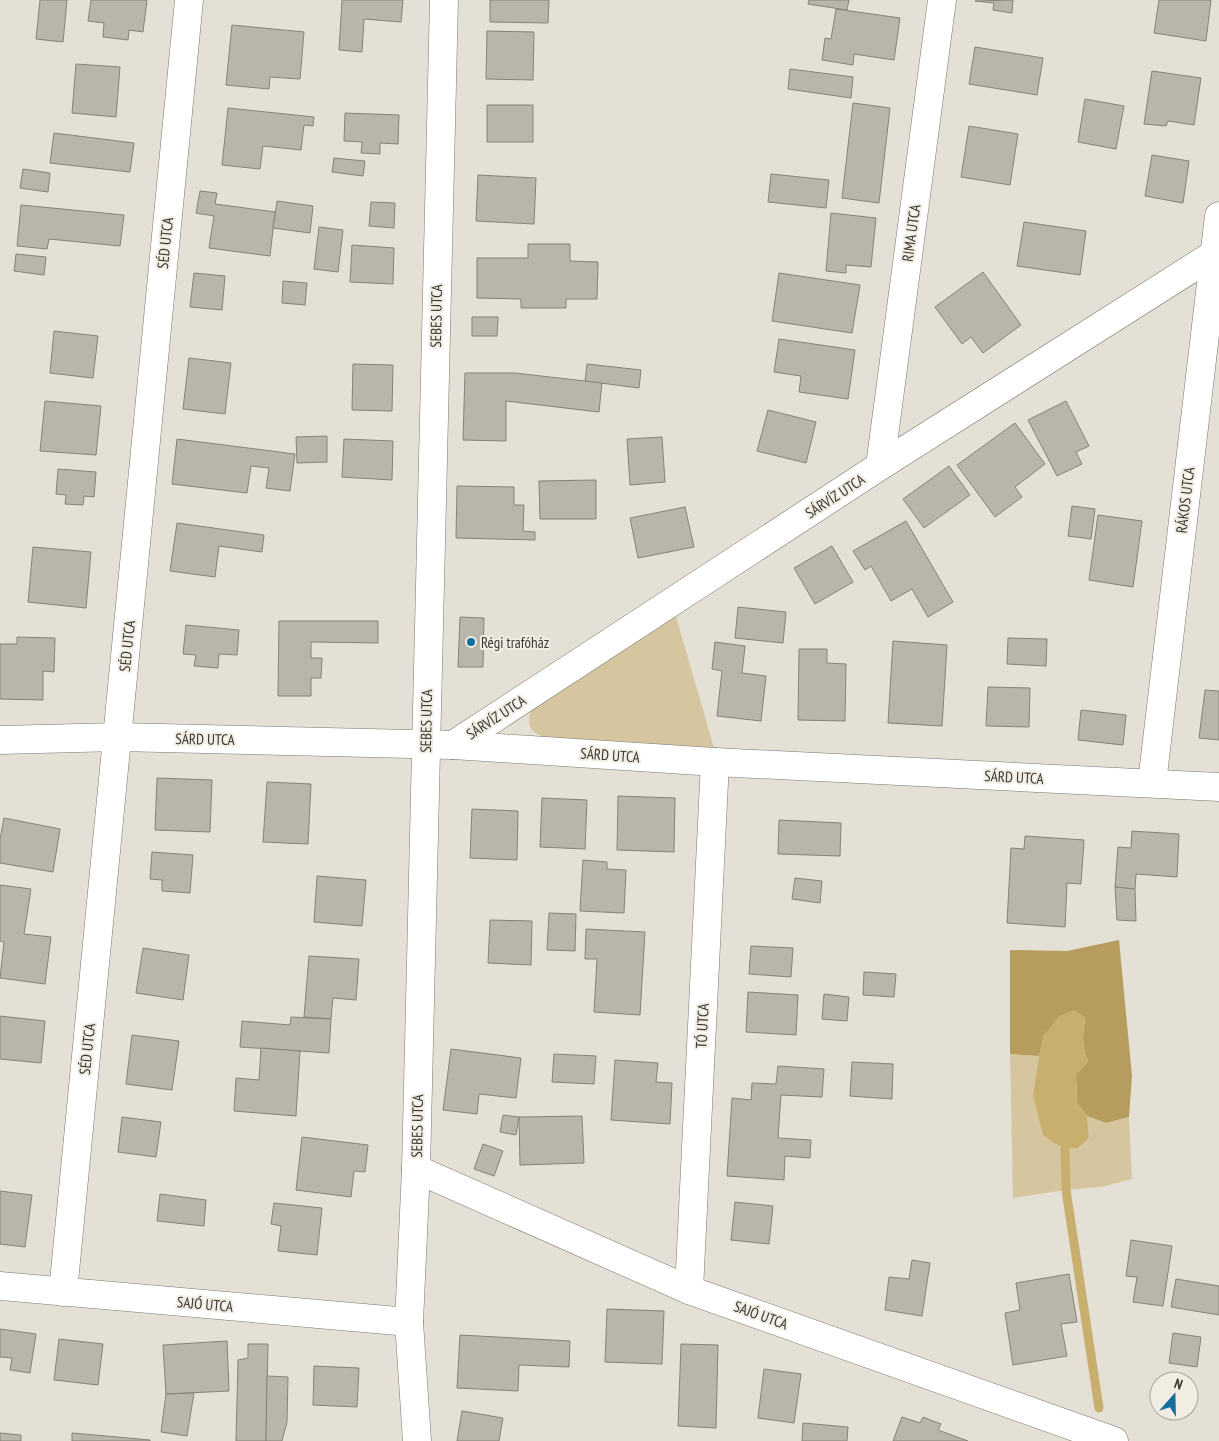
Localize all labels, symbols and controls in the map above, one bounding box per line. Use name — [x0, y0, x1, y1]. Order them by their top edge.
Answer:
street label: RIMA UTCA — [898, 202, 925, 263]
street label: SÉD UTCA — [153, 216, 177, 270]
street label: SEBES UTCA — [426, 283, 446, 348]
street label: RÁKOS UTCA — [1172, 465, 1199, 534]
street label: SÁRVÍZ UTCA — [802, 469, 869, 522]
street label: SÉD UTCA — [115, 619, 139, 673]
place label: Régi trafóház — [481, 633, 549, 652]
marker: Régi trafóház — [465, 636, 477, 648]
street label: SEBES UTCA — [416, 688, 436, 753]
street label: SÁRVÍZ UTCA — [463, 690, 530, 743]
street label: SÁRD UTCA — [175, 729, 236, 749]
street label: SÁRD UTCA — [580, 743, 641, 767]
street label: SÁRD UTCA — [984, 766, 1045, 788]
street label: TÓ UTCA — [691, 1002, 713, 1049]
street label: SÉD UTCA — [75, 1022, 99, 1076]
street label: SEBES UTCA — [407, 1093, 427, 1158]
street label: SAJÓ UTCA — [176, 1292, 235, 1316]
street label: SAJÓ UTCA — [731, 1296, 791, 1334]
north arrow — [1149, 1371, 1199, 1421]
text: N — [1172, 1374, 1185, 1394]

